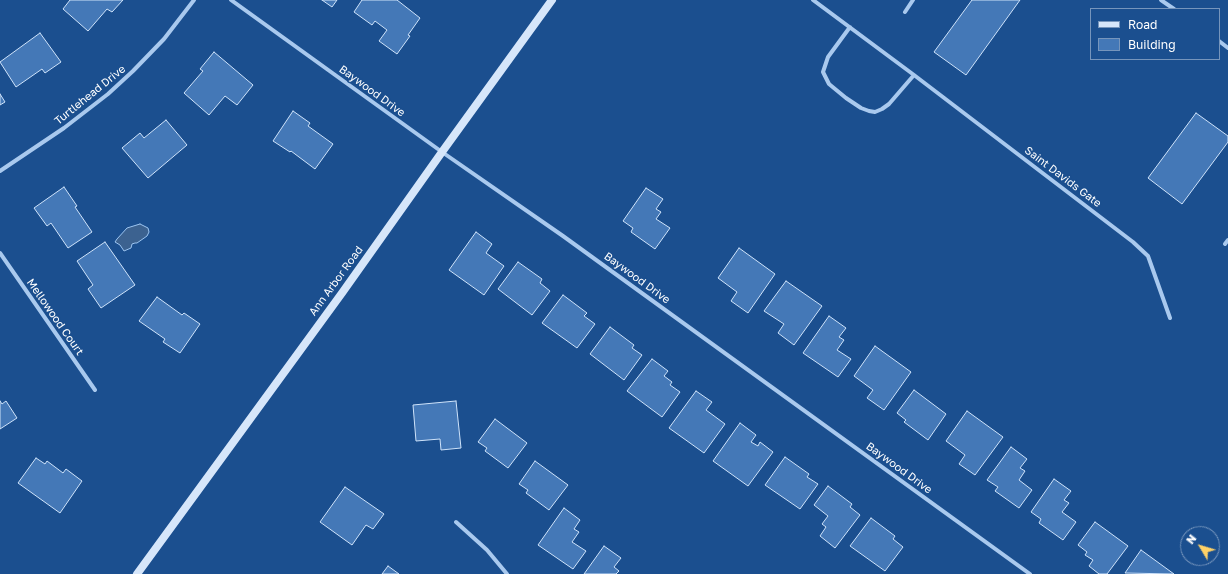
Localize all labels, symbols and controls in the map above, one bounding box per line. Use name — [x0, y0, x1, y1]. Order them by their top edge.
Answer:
legend — [1090, 8, 1220, 60]
text: Road — [1128, 17, 1157, 32]
text: Building — [1128, 37, 1176, 52]
street label: Turtlehead Drive — [52, 62, 128, 128]
street label: Baywood Drive — [336, 63, 408, 119]
street label: Saint Davids Gate — [1022, 144, 1104, 210]
street label: Ann Arbor Road — [306, 244, 366, 318]
street label: Baywood Drive — [601, 250, 673, 306]
street label: Mellowood Court — [24, 276, 86, 358]
street label: Baywood Drive — [863, 440, 935, 496]
north arrow — [1180, 526, 1220, 566]
text: N — [1183, 532, 1199, 546]

